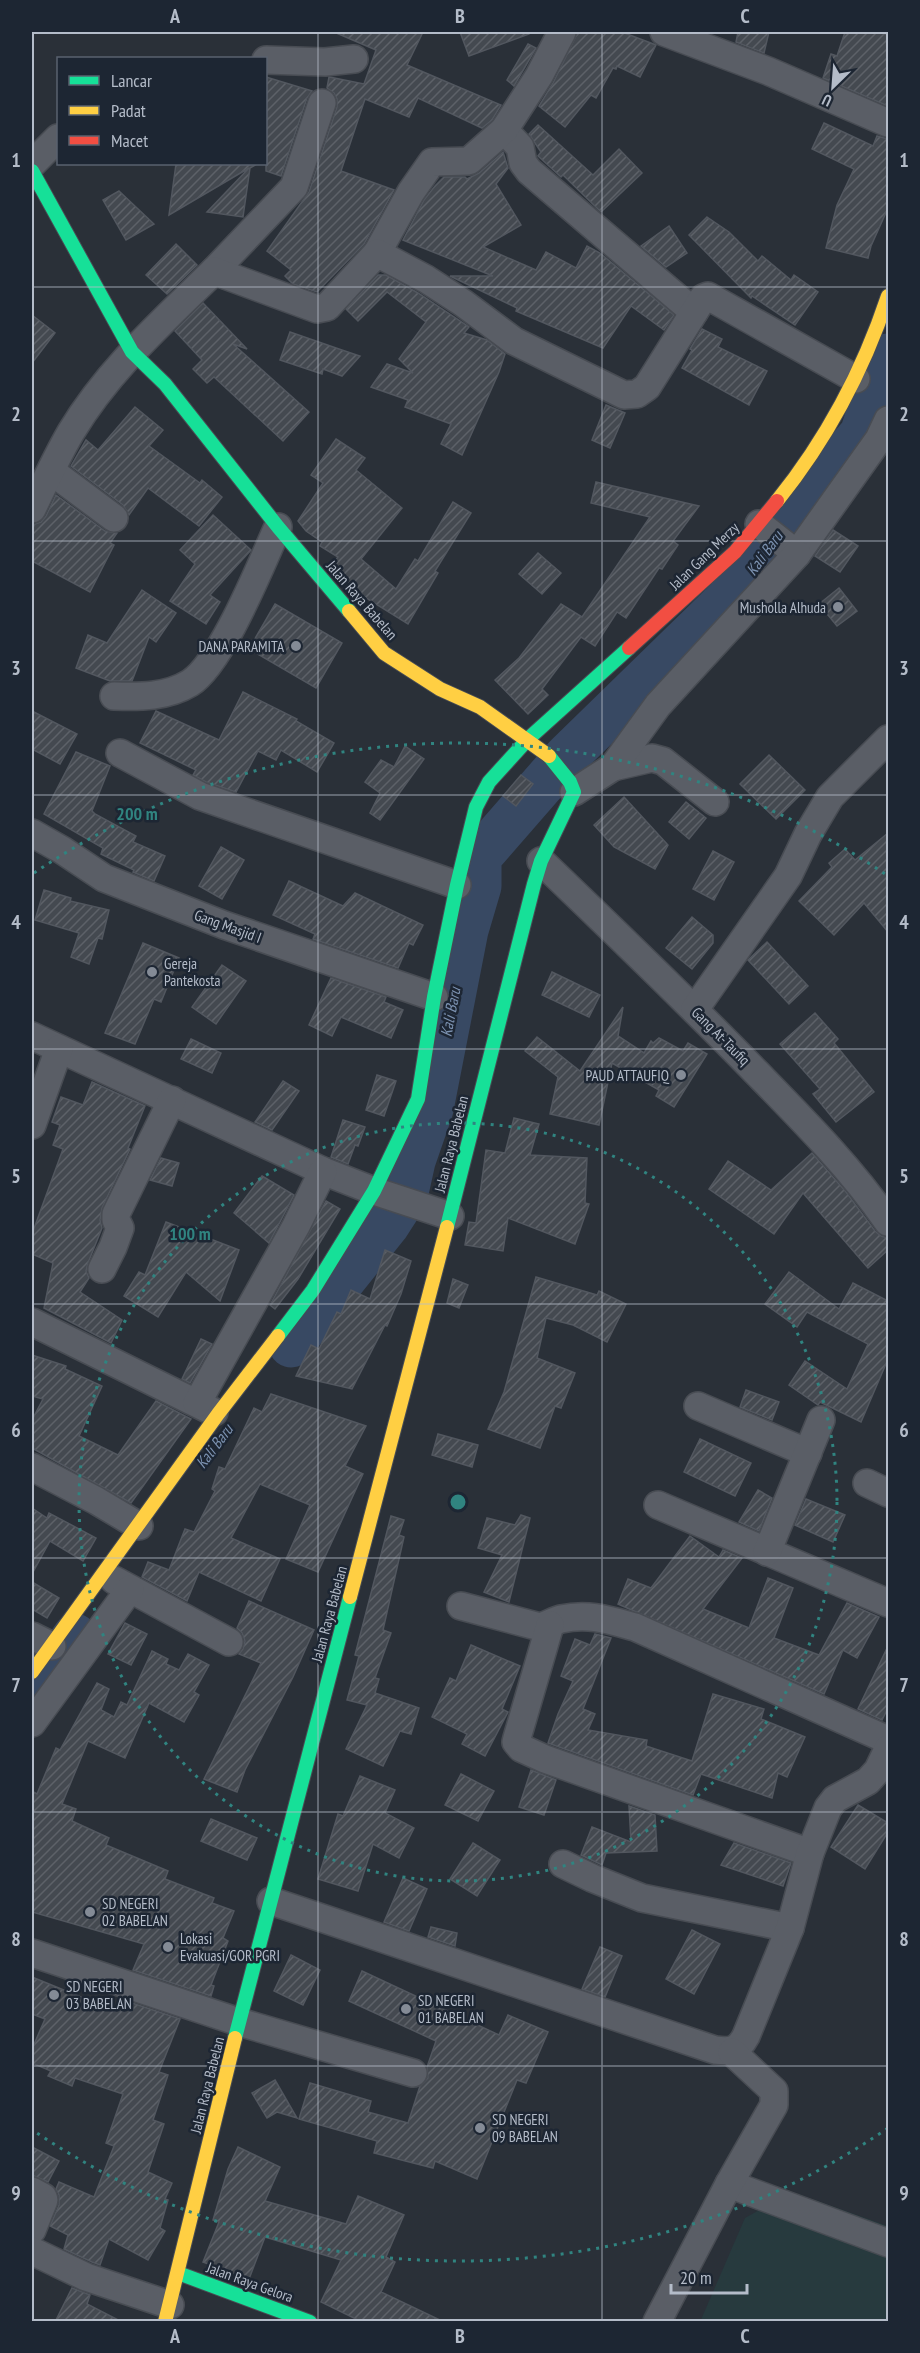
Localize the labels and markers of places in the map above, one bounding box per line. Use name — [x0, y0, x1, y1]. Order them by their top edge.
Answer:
place label: Musholla Alhuda — [740, 598, 826, 617]
marker: Musholla Alhuda — [831, 600, 845, 614]
place label: DANA PARAMITA — [198, 637, 285, 656]
marker: DANA PARAMITA — [289, 639, 303, 653]
place label: Gereja Pantekosta — [164, 954, 221, 990]
marker: Gereja Pantekosta — [145, 965, 159, 979]
place label: PAUD ATTAUFIQ — [585, 1066, 670, 1085]
marker: PAUD ATTAUFIQ — [674, 1068, 688, 1082]
centre of rings — [448, 1492, 468, 1512]
place label: SD NEGERI 02 BABELAN — [102, 1894, 168, 1930]
marker: SD NEGERI 02 BABELAN — [83, 1905, 97, 1919]
place label: Lokasi Evakuasi/GOR PGRI — [180, 1929, 280, 1965]
marker: Lokasi Evakuasi/GOR PGRI — [161, 1940, 175, 1954]
place label: SD NEGERI 03 BABELAN — [66, 1977, 132, 2013]
marker: SD NEGERI 03 BABELAN — [47, 1988, 61, 2002]
place label: SD NEGERI 01 BABELAN — [418, 1991, 484, 2027]
marker: SD NEGERI 01 BABELAN — [399, 2002, 413, 2016]
place label: SD NEGERI 09 BABELAN — [492, 2110, 558, 2146]
marker: SD NEGERI 09 BABELAN — [473, 2121, 487, 2135]

